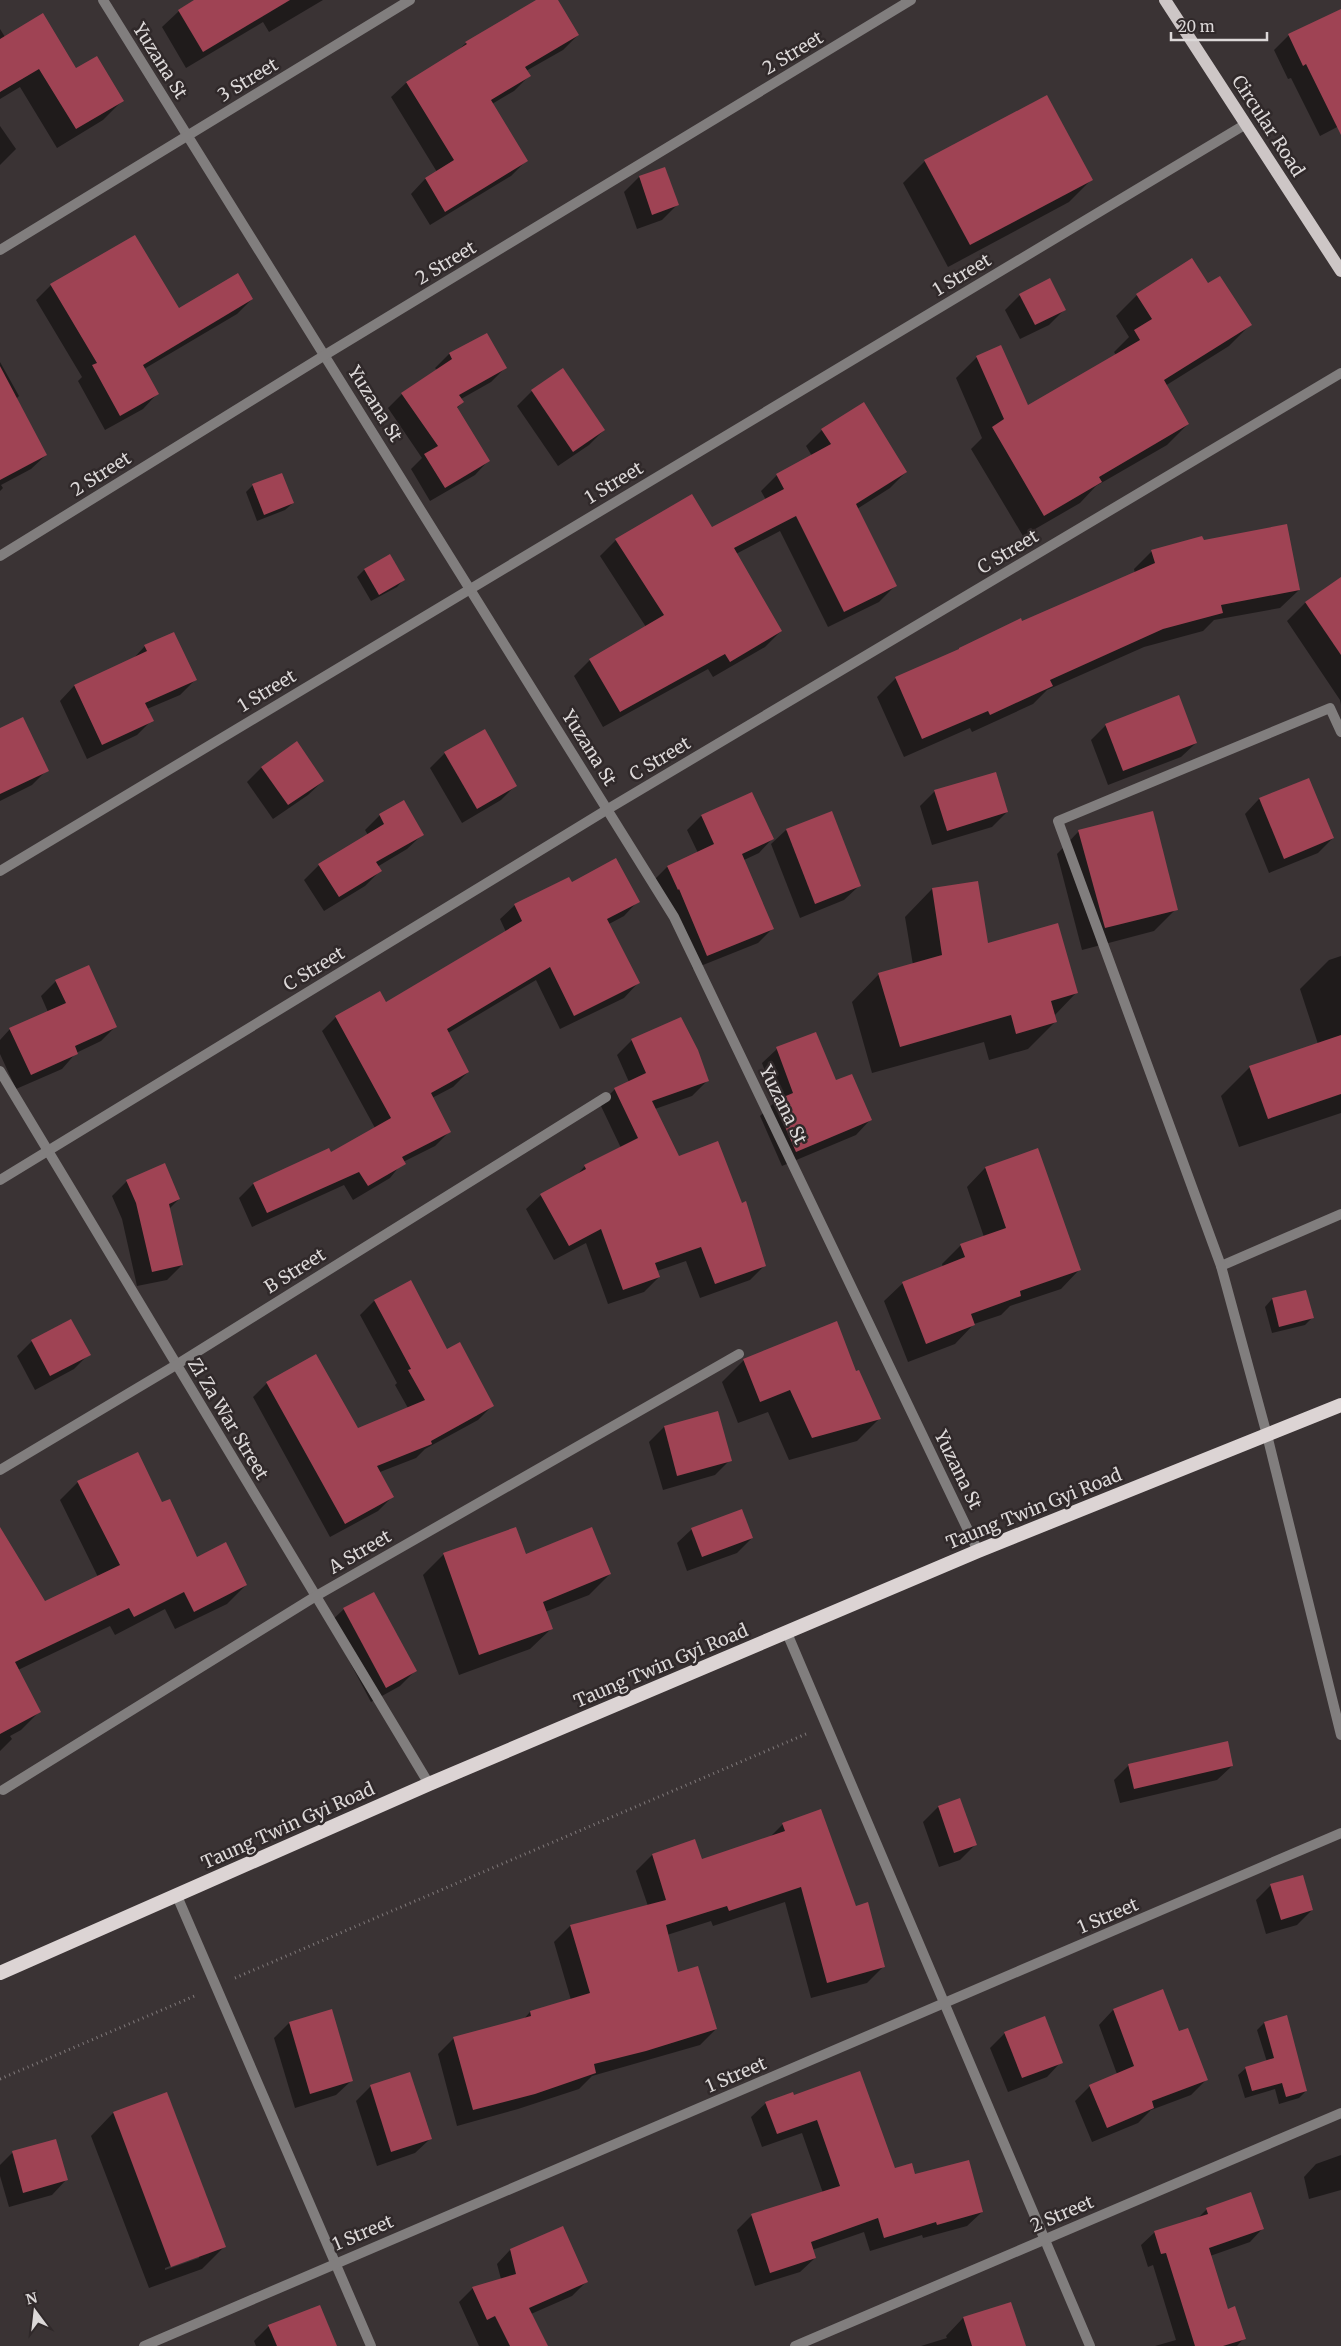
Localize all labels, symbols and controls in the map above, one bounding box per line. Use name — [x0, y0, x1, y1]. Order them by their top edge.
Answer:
scale bar — [1171, 10, 1267, 42]
text: 20 m — [1178, 17, 1215, 36]
street label: Yuzana St — [128, 18, 193, 103]
street label: 2 Street — [758, 26, 827, 80]
street label: 3 Street — [214, 53, 282, 106]
street label: Circular Road — [1227, 71, 1310, 181]
street label: 2 Street — [411, 236, 480, 290]
street label: 1 Street — [928, 248, 995, 301]
street label: Yuzana St — [343, 361, 408, 446]
street label: 2 Street — [66, 446, 135, 501]
street label: 1 Street — [580, 456, 647, 509]
street label: C Street — [973, 524, 1043, 579]
street label: 1 Street — [233, 664, 300, 717]
street label: Yuzana St — [557, 705, 622, 790]
street label: C Street — [625, 731, 695, 786]
street label: C Street — [279, 941, 349, 996]
street label: Yuzana St — [754, 1061, 812, 1148]
street label: B Street — [260, 1243, 330, 1298]
street label: Zi Za War Street — [183, 1354, 274, 1484]
street label: Yuzana St — [929, 1426, 987, 1513]
street label: Taung Twin Gyi Road — [943, 1463, 1125, 1554]
street label: A Street — [323, 1524, 395, 1579]
street label: Taung Twin Gyi Road — [570, 1618, 752, 1713]
street label: Taung Twin Gyi Road — [198, 1777, 378, 1874]
street label: 1 Street — [1074, 1892, 1142, 1939]
street label: 1 Street — [702, 2051, 770, 2098]
street label: 2 Street — [1027, 2190, 1097, 2237]
street label: 1 Street — [329, 2209, 397, 2256]
north arrow — [10, 2286, 60, 2336]
text: N — [24, 2288, 39, 2309]

